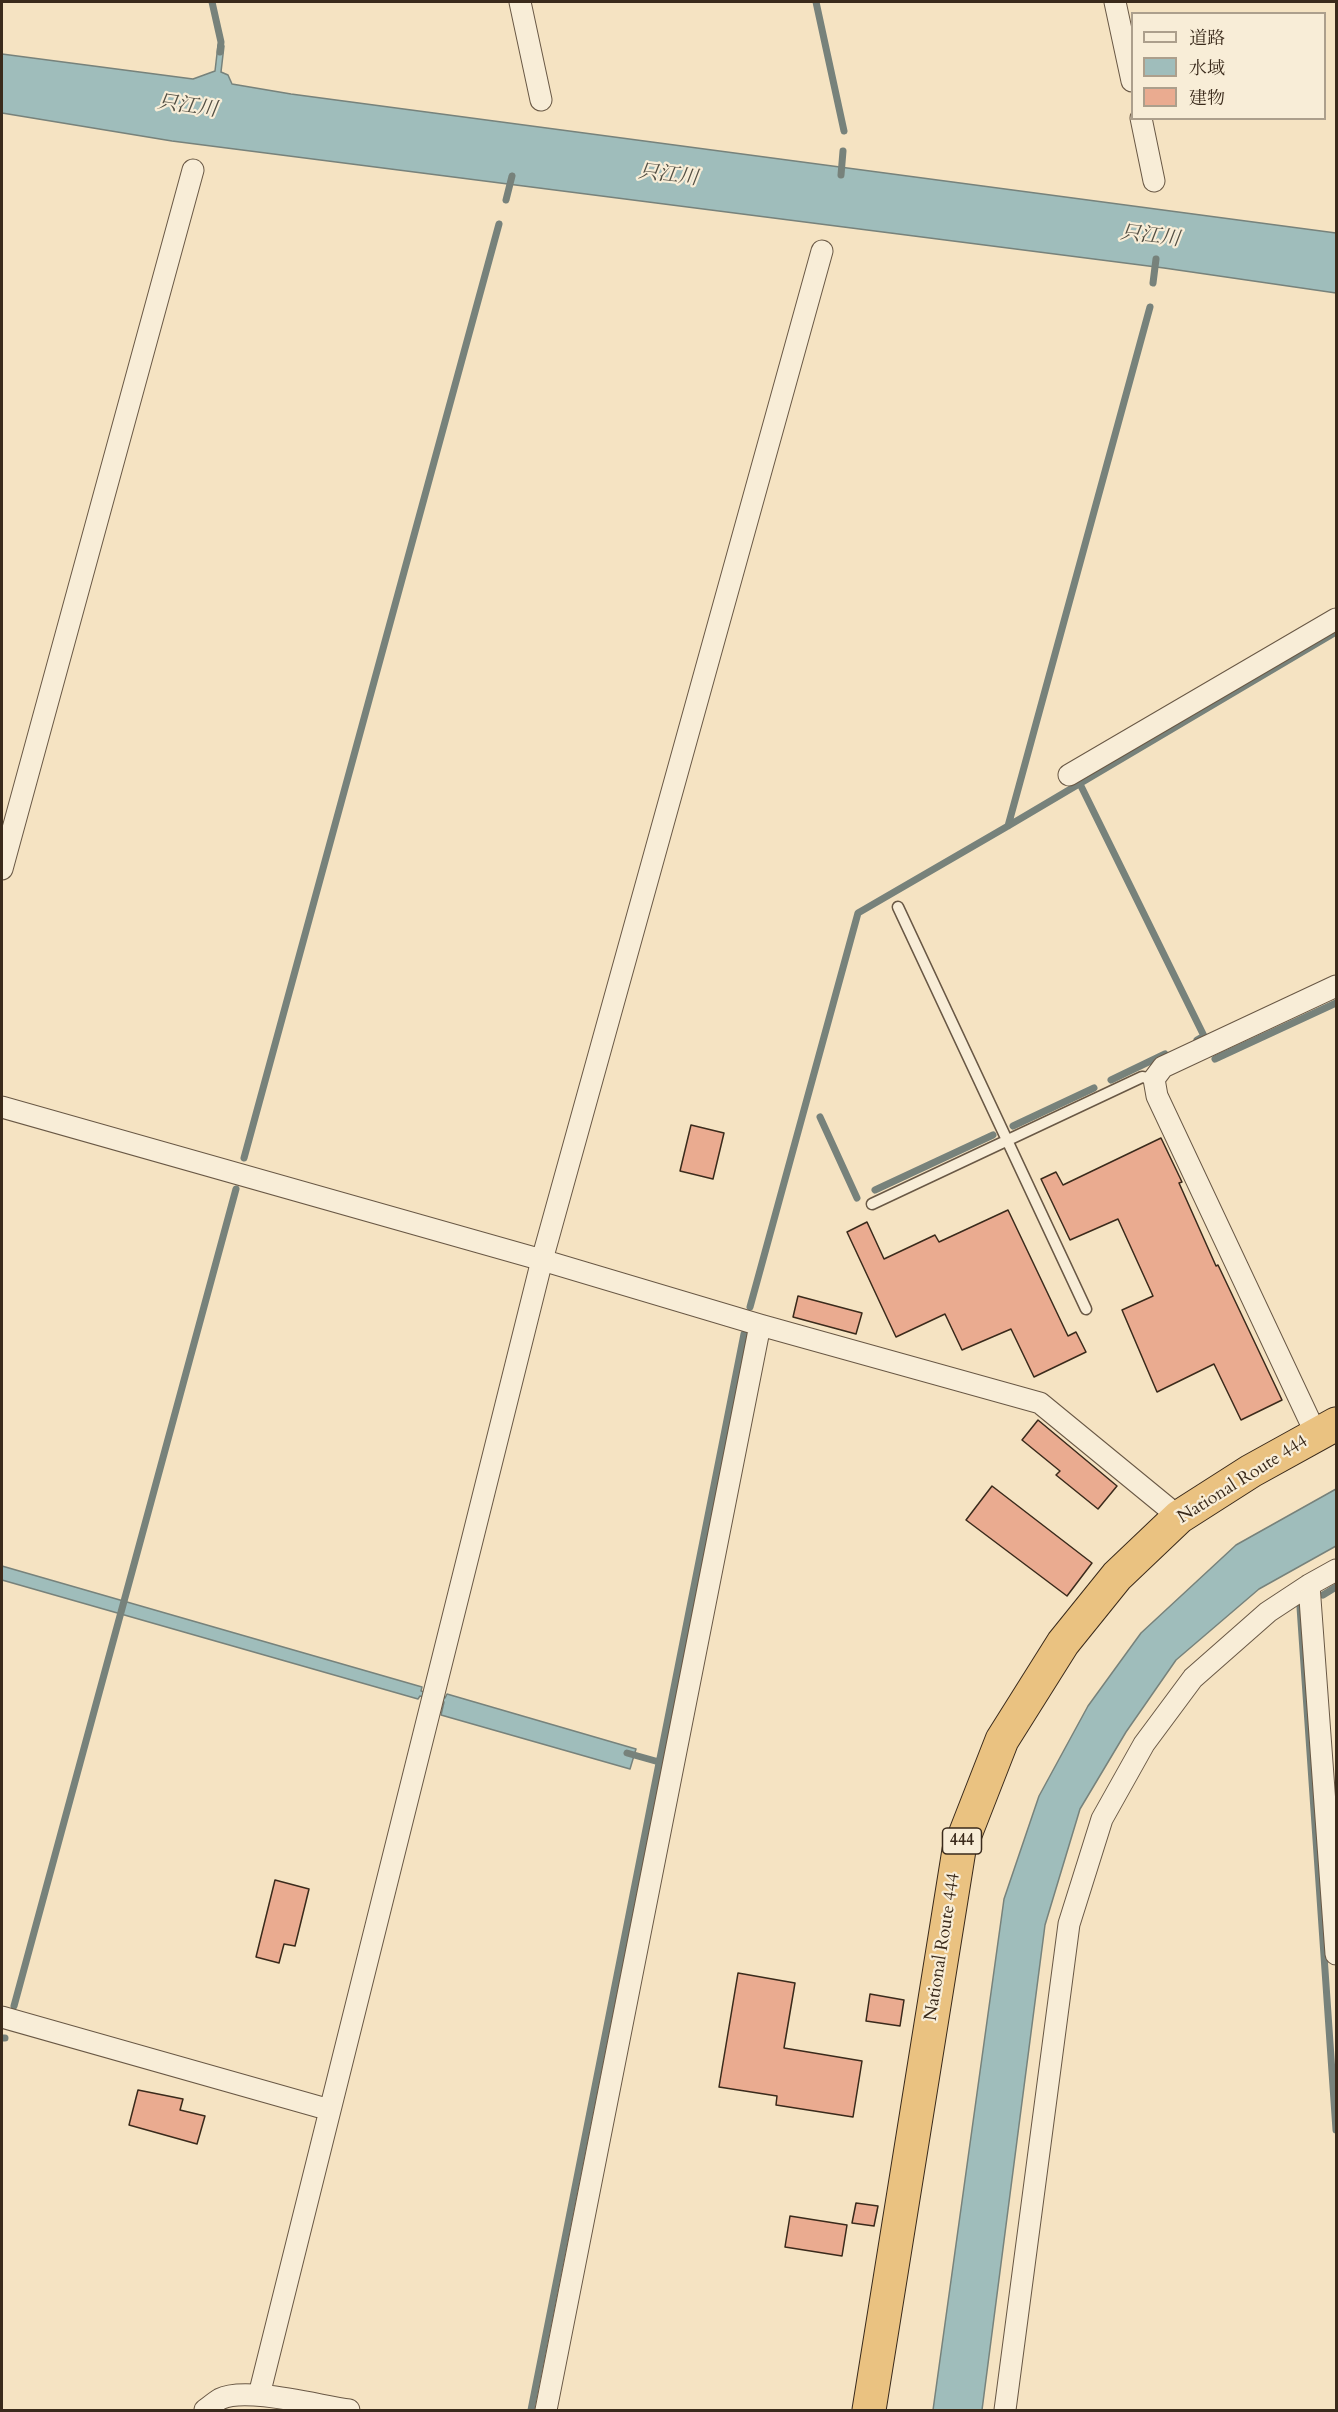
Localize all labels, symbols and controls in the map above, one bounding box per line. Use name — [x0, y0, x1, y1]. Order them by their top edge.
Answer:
legend — [1131, 12, 1326, 120]
text: 道路 — [1189, 26, 1225, 51]
text: 水域 — [1189, 56, 1225, 81]
text: 建物 — [1189, 86, 1225, 111]
water label: 只江川 — [156, 91, 218, 123]
water label: 只江川 — [637, 160, 699, 192]
water label: 只江川 — [1119, 221, 1181, 253]
street label: National Route 444 — [1174, 1431, 1312, 1529]
road number: 444 — [942, 1828, 982, 1854]
street label: National Route 444 — [921, 1871, 965, 2023]

